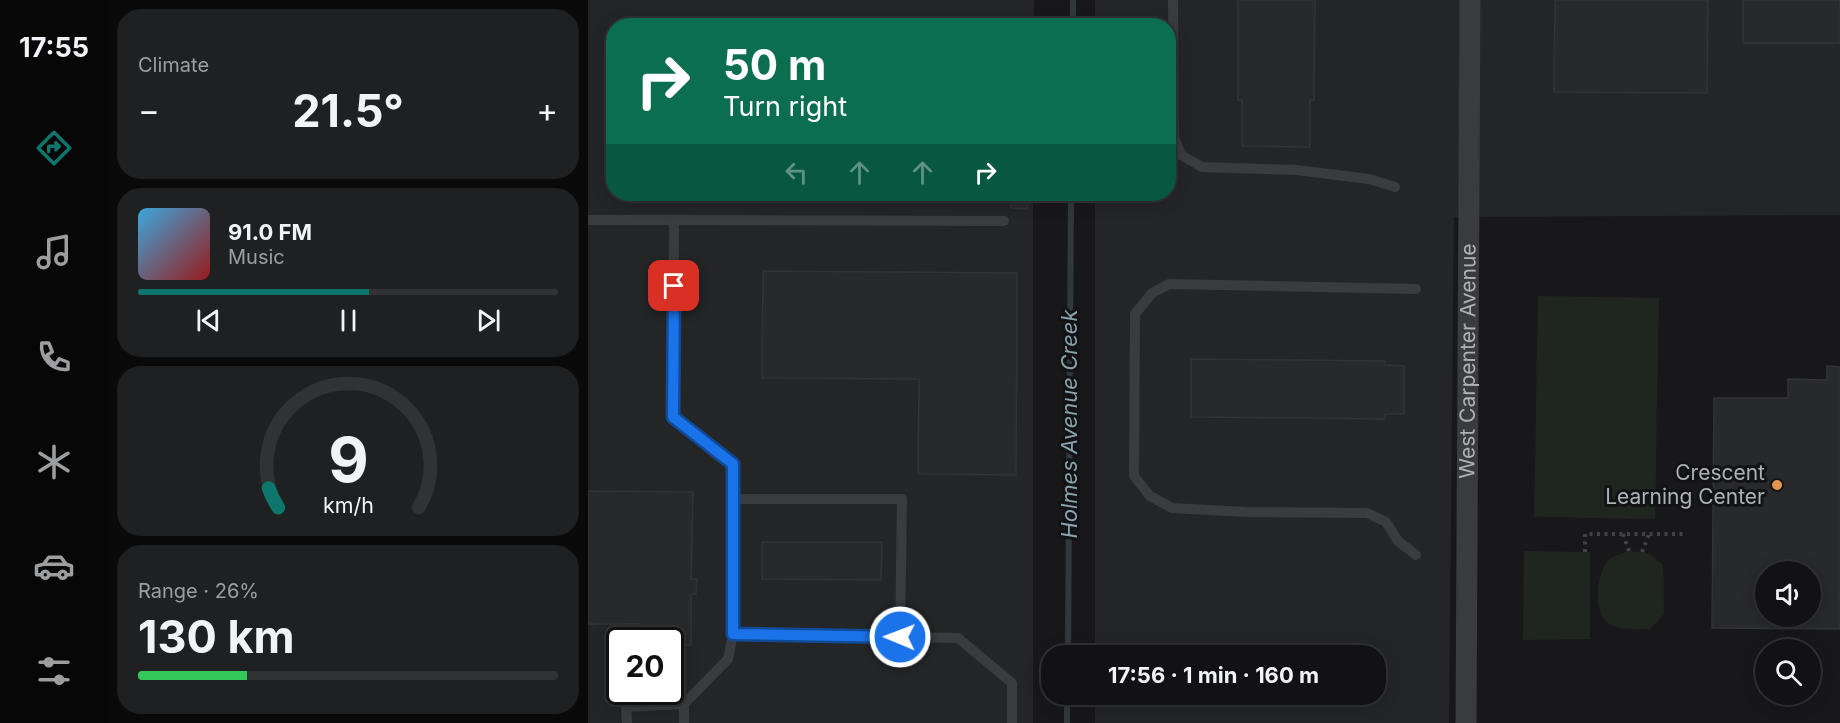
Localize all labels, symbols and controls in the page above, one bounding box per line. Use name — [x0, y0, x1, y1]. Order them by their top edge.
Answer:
text: 17:55 — [19, 31, 89, 64]
text: 50 m — [723, 39, 826, 90]
icon: right — [624, 42, 702, 120]
text: Climate — [138, 53, 209, 77]
text: 21.5° — [292, 83, 404, 138]
text: − — [138, 90, 160, 130]
text: + — [536, 90, 558, 130]
text: Turn right — [723, 90, 847, 123]
icon: directions — [33, 127, 75, 169]
icon: left — [780, 156, 813, 189]
icon: ahead — [843, 156, 876, 189]
icon: ahead — [906, 156, 939, 189]
icon: right — [969, 156, 1002, 189]
text: 91.0 FM — [228, 219, 312, 245]
icon: music — [33, 231, 75, 273]
street label: West Carpenter Avenue — [1454, 243, 1481, 479]
text: Music — [228, 245, 285, 269]
pin — [648, 260, 699, 311]
icon: arrive — [657, 269, 690, 302]
icon: previous — [192, 304, 225, 337]
icon: pause — [332, 304, 365, 337]
icon: next — [472, 304, 505, 337]
water label: Holmes Avenue Creek — [1056, 309, 1082, 539]
icon: phone — [33, 336, 75, 378]
text: 9 — [328, 422, 368, 497]
icon: climate — [33, 441, 75, 483]
place label: Crescent Learning Center — [1605, 460, 1765, 509]
marker: Crescent Learning Center — [1770, 478, 1784, 492]
text: km/h — [323, 492, 373, 518]
icon: car — [33, 545, 75, 587]
map controls — [1755, 561, 1821, 705]
button: sound — [1755, 561, 1821, 627]
text: Range · 26% — [138, 579, 259, 603]
position arrow — [868, 605, 932, 669]
text: 130 km — [138, 609, 295, 664]
speed limit sign: 20 — [606, 627, 684, 705]
button: search — [1755, 639, 1821, 705]
icon: filters — [33, 650, 75, 692]
text: 17:56 · 1 min · 160 m — [1108, 662, 1319, 688]

